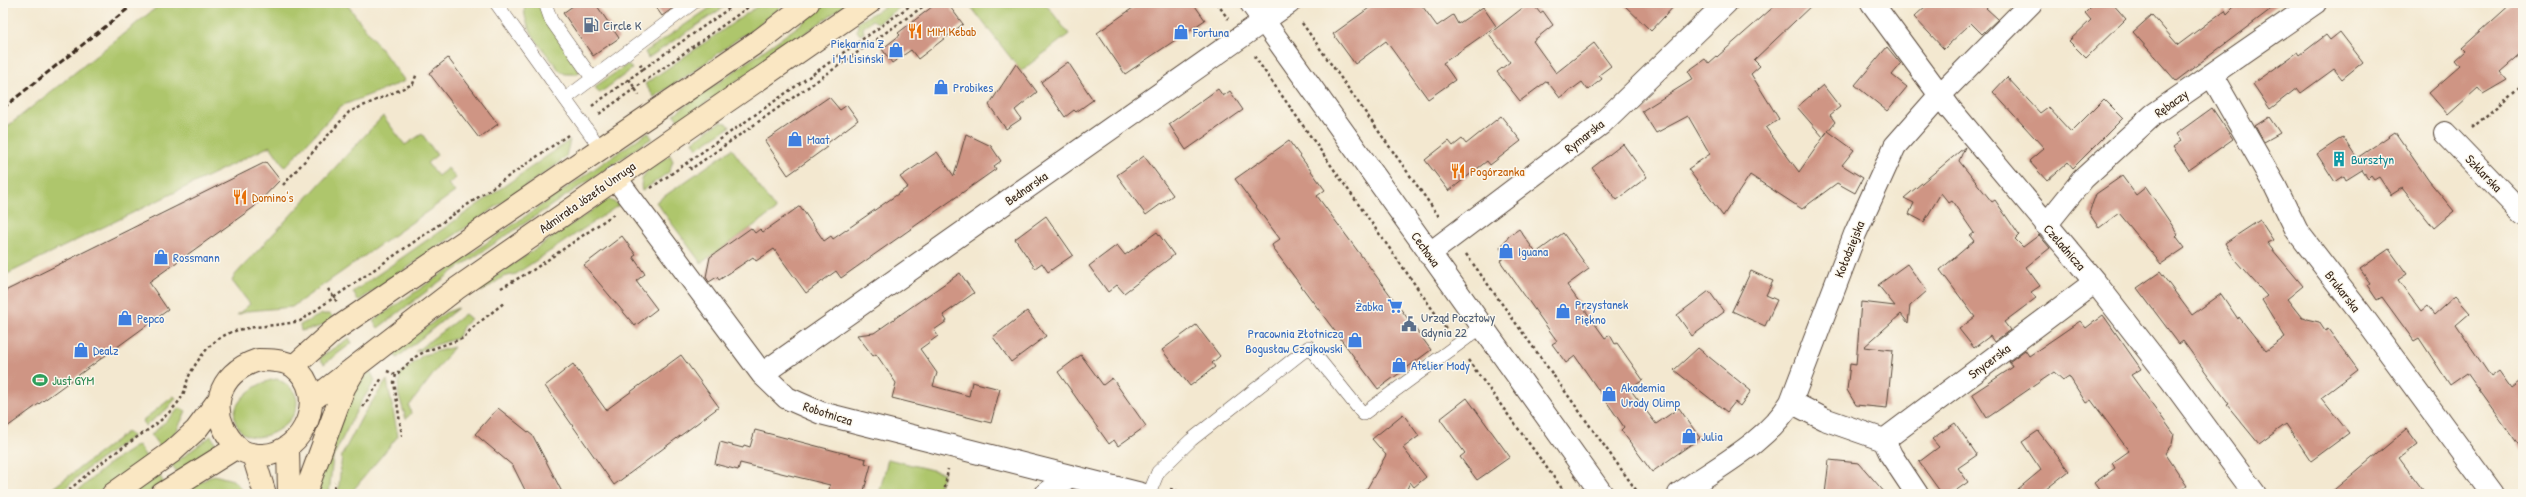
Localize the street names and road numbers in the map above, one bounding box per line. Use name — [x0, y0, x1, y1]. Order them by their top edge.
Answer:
street label: Rębaczy — [2150, 84, 2192, 121]
street label: Rymarska — [1560, 115, 1608, 157]
street label: Szklarska — [2462, 150, 2506, 196]
street label: Admirała Józefa Unruga — [535, 157, 639, 237]
street label: Bednarska — [1001, 167, 1051, 209]
street label: Kołodziejska — [1830, 218, 1868, 280]
street label: Czeladnicza — [2040, 220, 2090, 274]
street label: Cechowa — [1407, 228, 1445, 270]
street label: Brukarska — [2321, 267, 2365, 315]
street label: Snycerska — [1964, 339, 2014, 383]
street label: Robotnicza — [801, 397, 855, 429]

